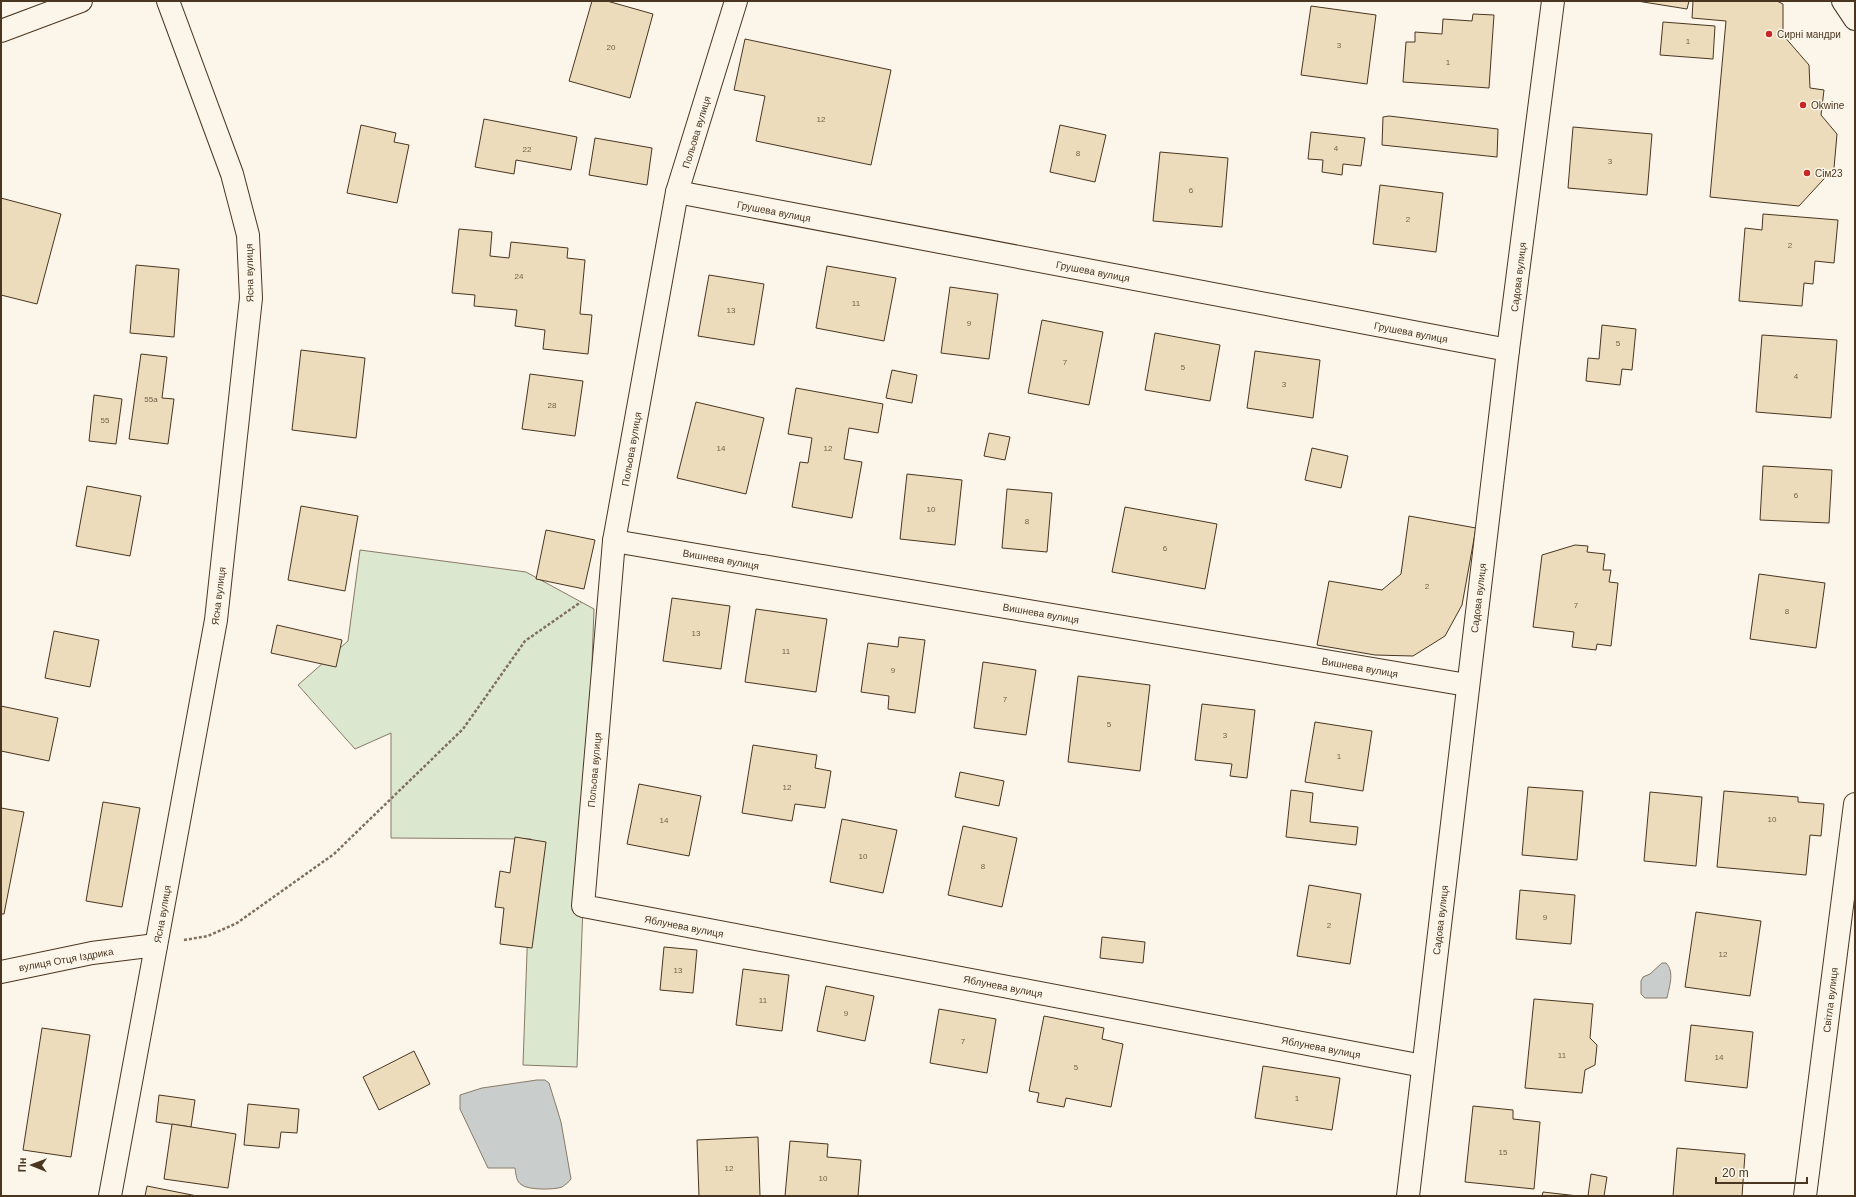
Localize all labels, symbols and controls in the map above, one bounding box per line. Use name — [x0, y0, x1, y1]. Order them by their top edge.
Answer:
marker: Сирні мандри — [1764, 29, 1774, 39]
place label: Сирні мандри — [1777, 29, 1841, 40]
house number: 1 — [1686, 37, 1691, 46]
house number: 3 — [1337, 41, 1342, 50]
house number: 20 — [607, 43, 616, 52]
house number: 1 — [1446, 58, 1451, 67]
street label: Польова вулиця — [680, 95, 713, 170]
marker: Okwine — [1798, 100, 1808, 110]
place label: Okwine — [1811, 100, 1845, 111]
house number: 12 — [817, 115, 826, 124]
house number: 4 — [1334, 144, 1339, 153]
house number: 22 — [523, 145, 532, 154]
house number: 8 — [1076, 149, 1081, 158]
house number: 3 — [1608, 157, 1613, 166]
marker: Сім23 — [1802, 168, 1812, 178]
place label: Сім23 — [1815, 168, 1843, 179]
house number: 6 — [1189, 186, 1194, 195]
street label: Грушева вулиця — [736, 199, 812, 224]
house number: 2 — [1406, 215, 1411, 224]
house number: 2 — [1788, 241, 1793, 250]
street label: Садова вулиця — [1509, 242, 1528, 313]
street label: Ясна вулиця — [243, 244, 256, 302]
street label: Грушева вулиця — [1055, 259, 1131, 284]
house number: 24 — [515, 272, 524, 281]
house number: 11 — [852, 299, 861, 308]
house number: 13 — [727, 306, 736, 315]
house number: 9 — [967, 319, 972, 328]
street label: Грушева вулиця — [1373, 320, 1449, 345]
house number: 5 — [1616, 339, 1621, 348]
house number: 7 — [1063, 358, 1068, 367]
house number: 5 — [1181, 363, 1186, 372]
house number: 4 — [1794, 372, 1799, 381]
house number: 3 — [1282, 380, 1287, 389]
house number: 55а — [144, 395, 158, 404]
house number: 28 — [548, 401, 557, 410]
street label: Польова вулиця — [620, 411, 643, 487]
house number: 55 — [101, 416, 110, 425]
house number: 14 — [717, 444, 726, 453]
house number: 12 — [824, 444, 833, 453]
house number: 6 — [1794, 491, 1799, 500]
house number: 10 — [927, 505, 936, 514]
house number: 8 — [1025, 517, 1030, 526]
house number: 6 — [1163, 544, 1168, 553]
street label: Вишнева вулиця — [682, 547, 760, 572]
street label: Садова вулиця — [1469, 563, 1488, 634]
street label: Ясна вулиця — [209, 566, 228, 626]
house number: 2 — [1425, 582, 1430, 591]
street label: Вишнева вулиця — [1002, 601, 1080, 626]
house number: 7 — [1574, 601, 1579, 610]
house number: 8 — [1785, 607, 1790, 616]
house number: 13 — [692, 629, 701, 638]
house number: 11 — [782, 647, 791, 656]
street label: Вишнева вулиця — [1321, 655, 1399, 680]
house number: 9 — [891, 666, 896, 675]
house number: 7 — [1003, 695, 1008, 704]
house number: 5 — [1107, 720, 1112, 729]
house number: 3 — [1223, 731, 1228, 740]
street label: Польова вулиця — [586, 732, 603, 808]
house number: 1 — [1337, 752, 1342, 761]
house number: 12 — [783, 783, 792, 792]
house number: 10 — [1768, 815, 1777, 824]
house number: 14 — [660, 816, 669, 825]
house number: 10 — [859, 852, 868, 861]
house number: 8 — [981, 862, 986, 871]
street label: Ясна вулиця — [152, 884, 173, 944]
street label: Садова вулиця — [1431, 885, 1450, 956]
street label: Яблунева вулиця — [643, 913, 724, 940]
house number: 9 — [1543, 913, 1548, 922]
house number: 2 — [1327, 921, 1332, 930]
street label: вулиця Отця Іздрика — [18, 946, 115, 973]
house number: 12 — [1719, 950, 1728, 959]
house number: 13 — [674, 966, 683, 975]
street label: Світла вулиця — [1821, 967, 1840, 1033]
street label: Яблунева вулиця — [962, 973, 1043, 1000]
house number: 11 — [759, 996, 768, 1005]
house number: 9 — [844, 1009, 849, 1018]
street label: Яблунева вулиця — [1280, 1034, 1361, 1061]
house number: 7 — [961, 1037, 966, 1046]
house number: 11 — [1558, 1051, 1567, 1060]
house number: 14 — [1715, 1053, 1724, 1062]
house number: 5 — [1074, 1063, 1079, 1072]
house number: 1 — [1295, 1094, 1300, 1103]
north arrow — [12, 1145, 52, 1185]
house number: 15 — [1499, 1148, 1508, 1157]
text: Пн — [16, 1157, 28, 1172]
scale bar — [1716, 1159, 1807, 1185]
house number: 12 — [725, 1164, 734, 1173]
text: 20 m — [1722, 1166, 1749, 1180]
house number: 10 — [819, 1174, 828, 1183]

